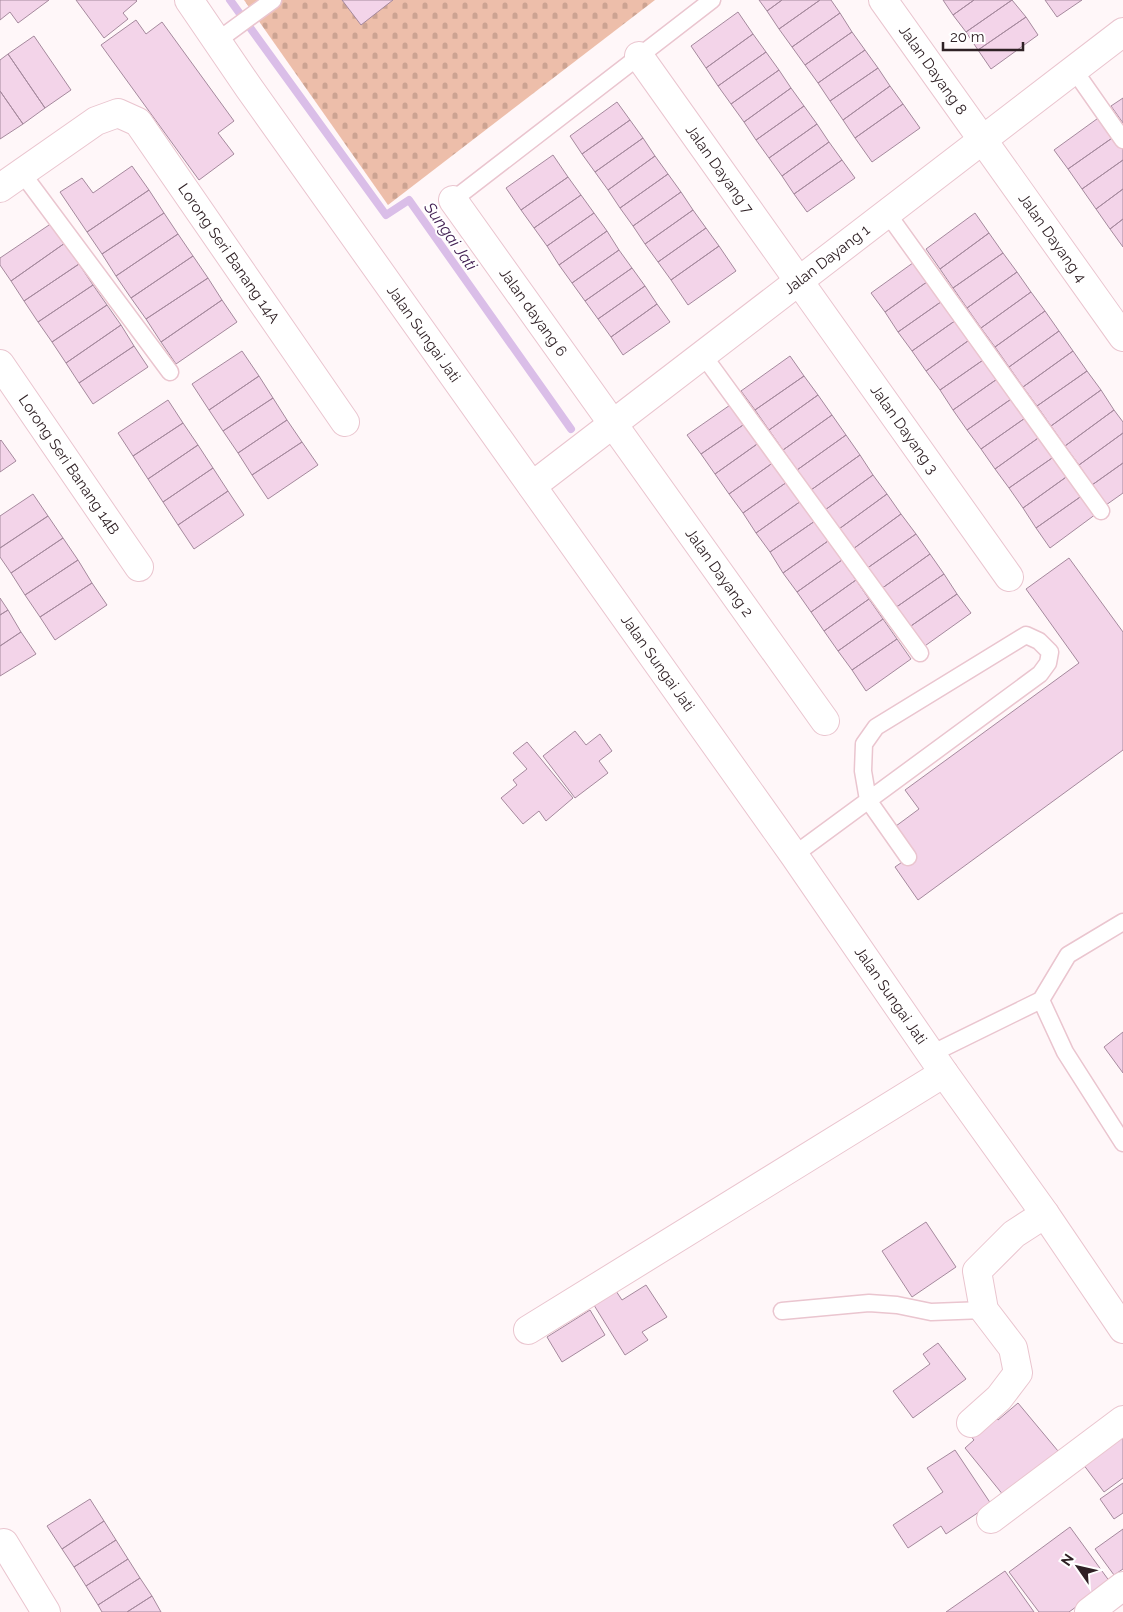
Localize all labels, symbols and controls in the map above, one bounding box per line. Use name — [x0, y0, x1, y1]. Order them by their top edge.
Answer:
scale bar — [943, 20, 1023, 52]
street label: Jalan Dayang 8 — [895, 22, 971, 118]
text: 20 m — [950, 28, 985, 46]
street label: Jalan Dayang 7 — [682, 121, 757, 217]
street label: Lorong Seri Banang 14A — [174, 180, 283, 327]
street label: Jalan Dayang 4 — [1015, 190, 1090, 286]
water label: Sungai Jati — [420, 198, 481, 274]
street label: Jalan Dayang 1 — [781, 220, 874, 298]
street label: Jalan dayang 6 — [496, 265, 571, 360]
street label: Jalan Sungai Jati — [383, 282, 464, 386]
street label: Jalan Dayang 3 — [867, 381, 942, 477]
street label: Lorong Seri Banang 14B — [15, 391, 123, 538]
street label: Jalan Dayang 2 — [681, 525, 757, 621]
street label: Jalan Sungai Jati — [617, 611, 698, 715]
street label: Jalan Sungai Jati — [851, 943, 931, 1048]
north arrow — [1053, 1542, 1103, 1592]
text: N — [1058, 1551, 1077, 1569]

